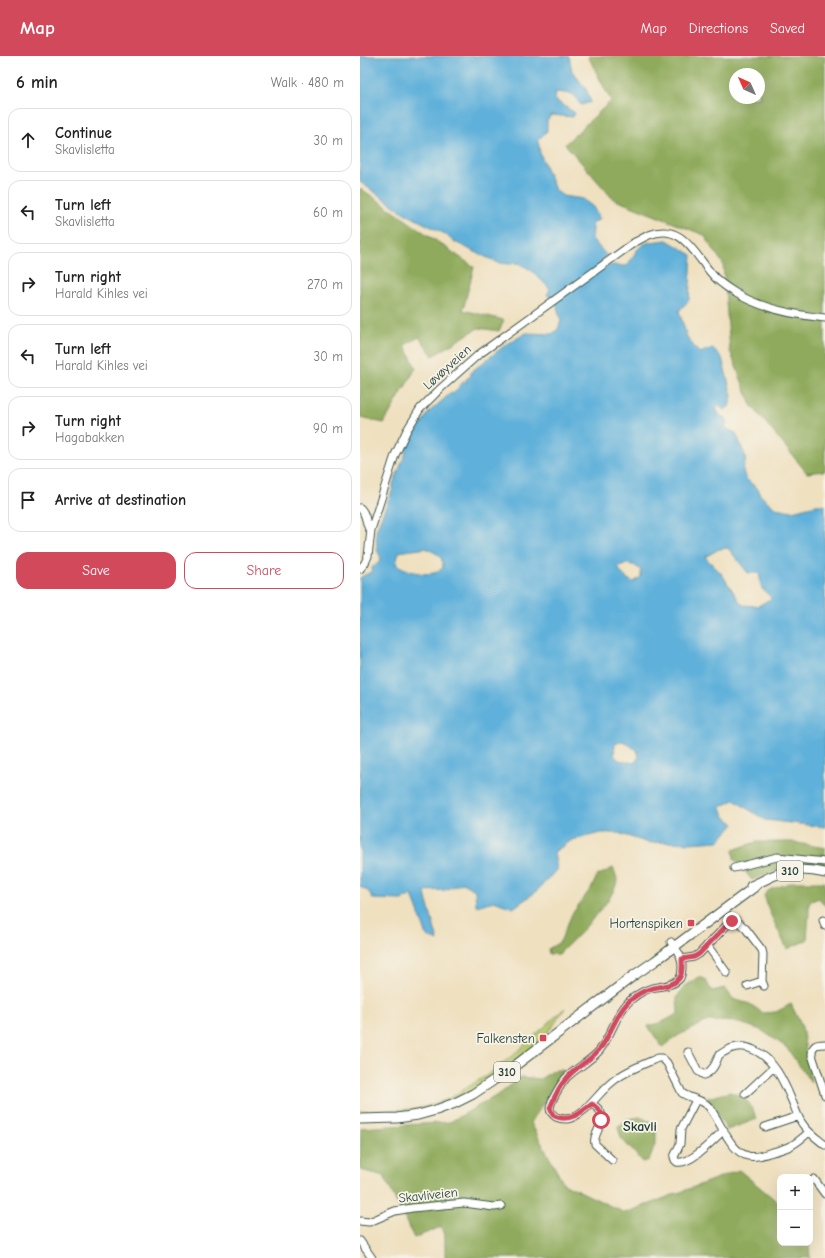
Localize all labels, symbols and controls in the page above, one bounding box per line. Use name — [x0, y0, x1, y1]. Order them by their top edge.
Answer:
text: Map — [20, 17, 55, 39]
text: Map — [640, 20, 667, 37]
text: Directions — [689, 20, 748, 37]
text: Saved — [770, 20, 805, 37]
north arrow — [729, 68, 765, 104]
text: 6 min — [16, 73, 58, 92]
text: Walk · 480 m — [271, 75, 344, 90]
text: Continue — [55, 124, 112, 142]
icon: ahead — [17, 129, 39, 151]
text: 30 m — [313, 133, 343, 148]
text: Skavlisletta — [55, 142, 115, 157]
text: Turn left — [55, 196, 111, 214]
icon: left — [17, 201, 39, 223]
text: 60 m — [313, 205, 343, 220]
text: Skavlisletta — [55, 214, 115, 229]
text: Turn right — [55, 268, 121, 286]
icon: right — [17, 273, 39, 295]
text: 270 m — [307, 277, 343, 292]
text: Harald Kihles vei — [55, 286, 148, 301]
text: Turn left — [55, 340, 111, 358]
street label: Løvøyveien — [420, 342, 474, 392]
icon: left — [17, 345, 39, 367]
text: 30 m — [313, 349, 343, 364]
text: Harald Kihles vei — [55, 358, 148, 373]
text: Turn right — [55, 412, 121, 430]
icon: right — [17, 417, 39, 439]
text: 90 m — [313, 421, 343, 436]
text: Hagabakken — [55, 430, 124, 445]
icon: arrive — [17, 489, 39, 511]
text: Arrive at destination — [55, 491, 186, 509]
button: Save — [16, 552, 176, 589]
button: Share — [184, 552, 344, 589]
road number: 310 — [777, 861, 803, 881]
route end — [723, 912, 741, 930]
place label: Hortenspiken — [610, 916, 683, 931]
marker: Hortenspiken — [686, 918, 696, 928]
place label: Falkensten — [477, 1031, 535, 1046]
marker: Falkensten — [538, 1033, 548, 1043]
road number: 310 — [494, 1062, 520, 1082]
route start — [592, 1111, 610, 1129]
district label: Skavli — [623, 1118, 657, 1135]
map controls — [777, 1174, 813, 1246]
button: + — [777, 1174, 813, 1210]
street label: Skavliveien — [398, 1184, 458, 1206]
button: − — [777, 1210, 813, 1246]

